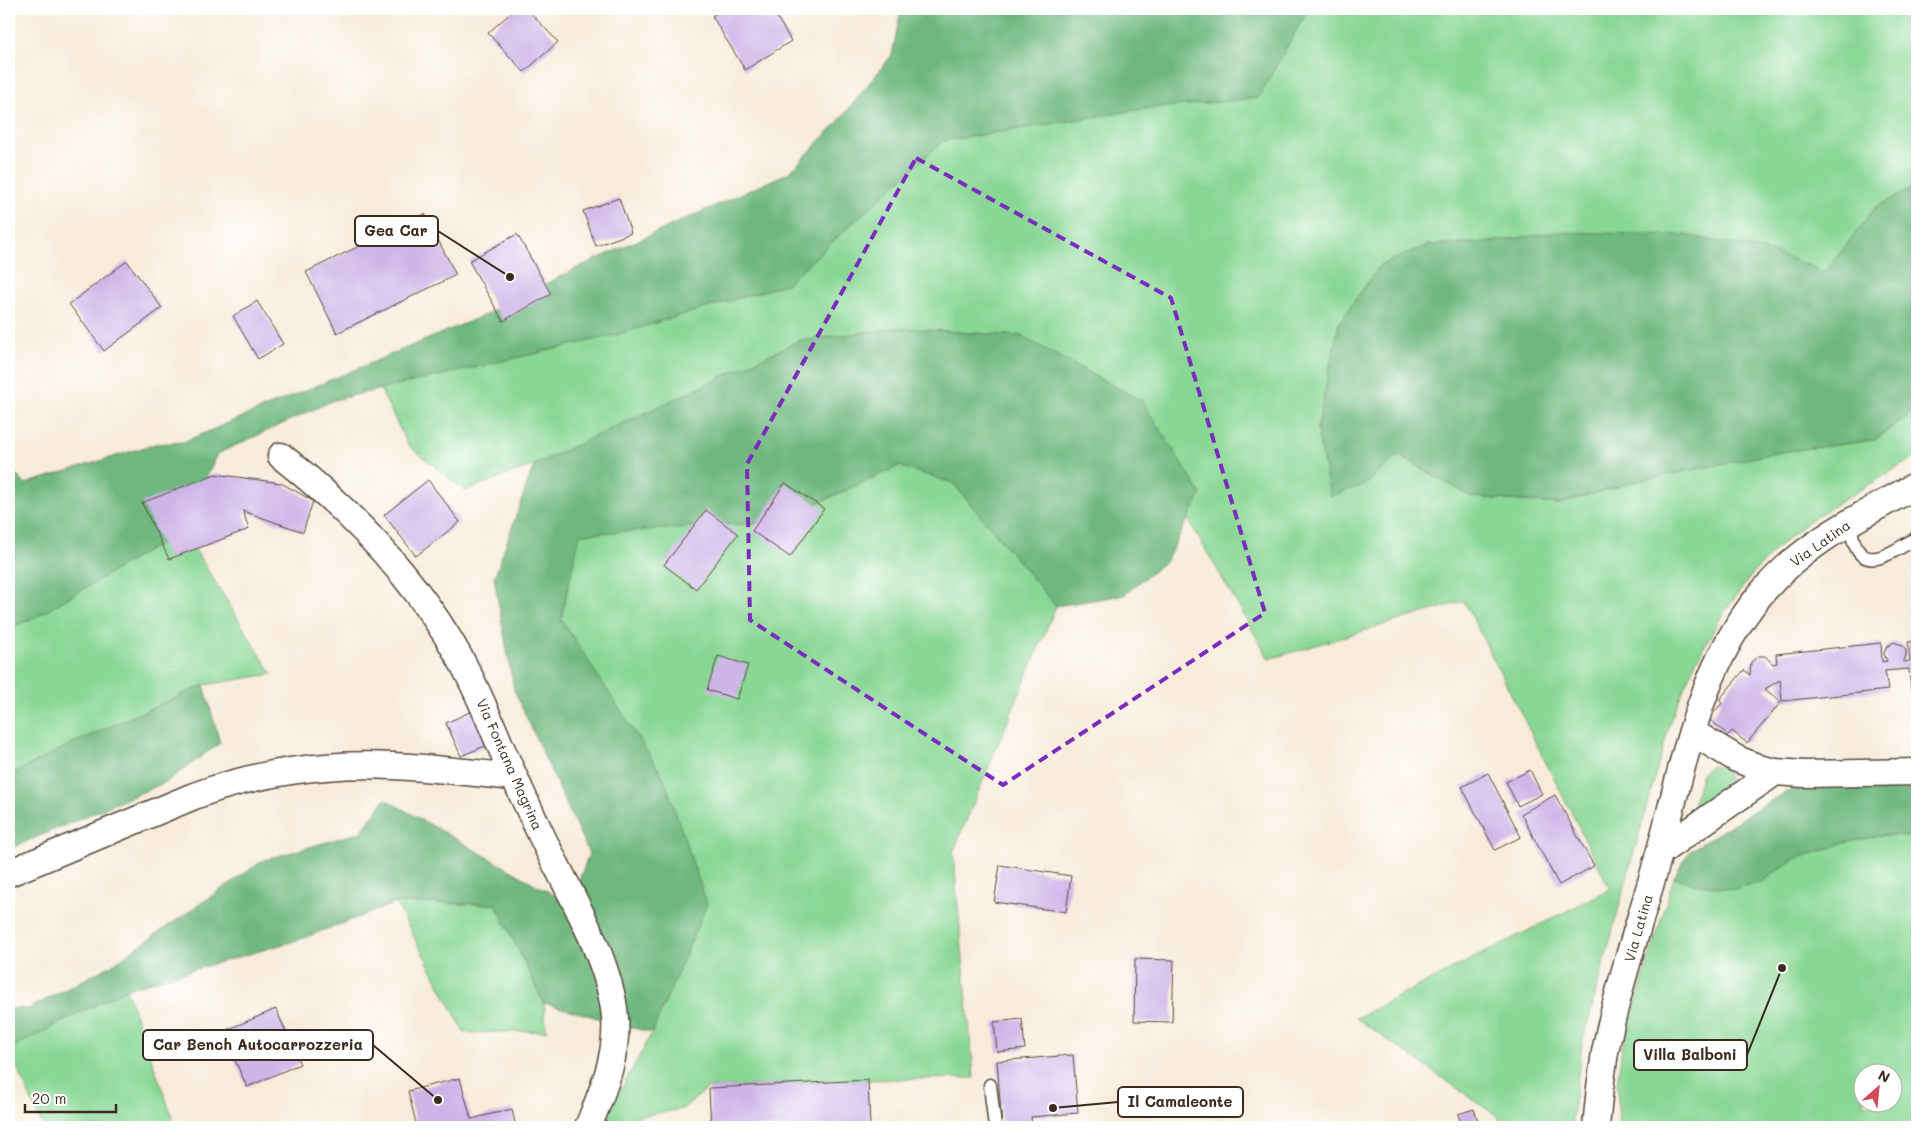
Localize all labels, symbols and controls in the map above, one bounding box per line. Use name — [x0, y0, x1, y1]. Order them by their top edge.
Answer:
callout: Gea Car — [355, 216, 438, 246]
text: Gea Car — [364, 220, 428, 240]
street label: Via Latina — [1786, 515, 1854, 571]
street label: Via Fontana Magrina — [472, 695, 548, 833]
street label: Via Latina — [1619, 892, 1657, 964]
callout: Car Bench Autocarrozzeria — [143, 1030, 373, 1060]
text: Car Bench Autocarrozzeria — [153, 1034, 363, 1054]
callout: Villa Balboni — [1634, 1040, 1747, 1070]
text: Villa Balboni — [1643, 1044, 1737, 1064]
north arrow — [1854, 1064, 1904, 1114]
text: N — [1875, 1065, 1893, 1087]
scale bar — [25, 1081, 116, 1113]
callout: Il Camaleonte — [1118, 1087, 1243, 1117]
text: 20 m — [32, 1088, 66, 1108]
text: Il Camaleonte — [1128, 1091, 1232, 1111]

